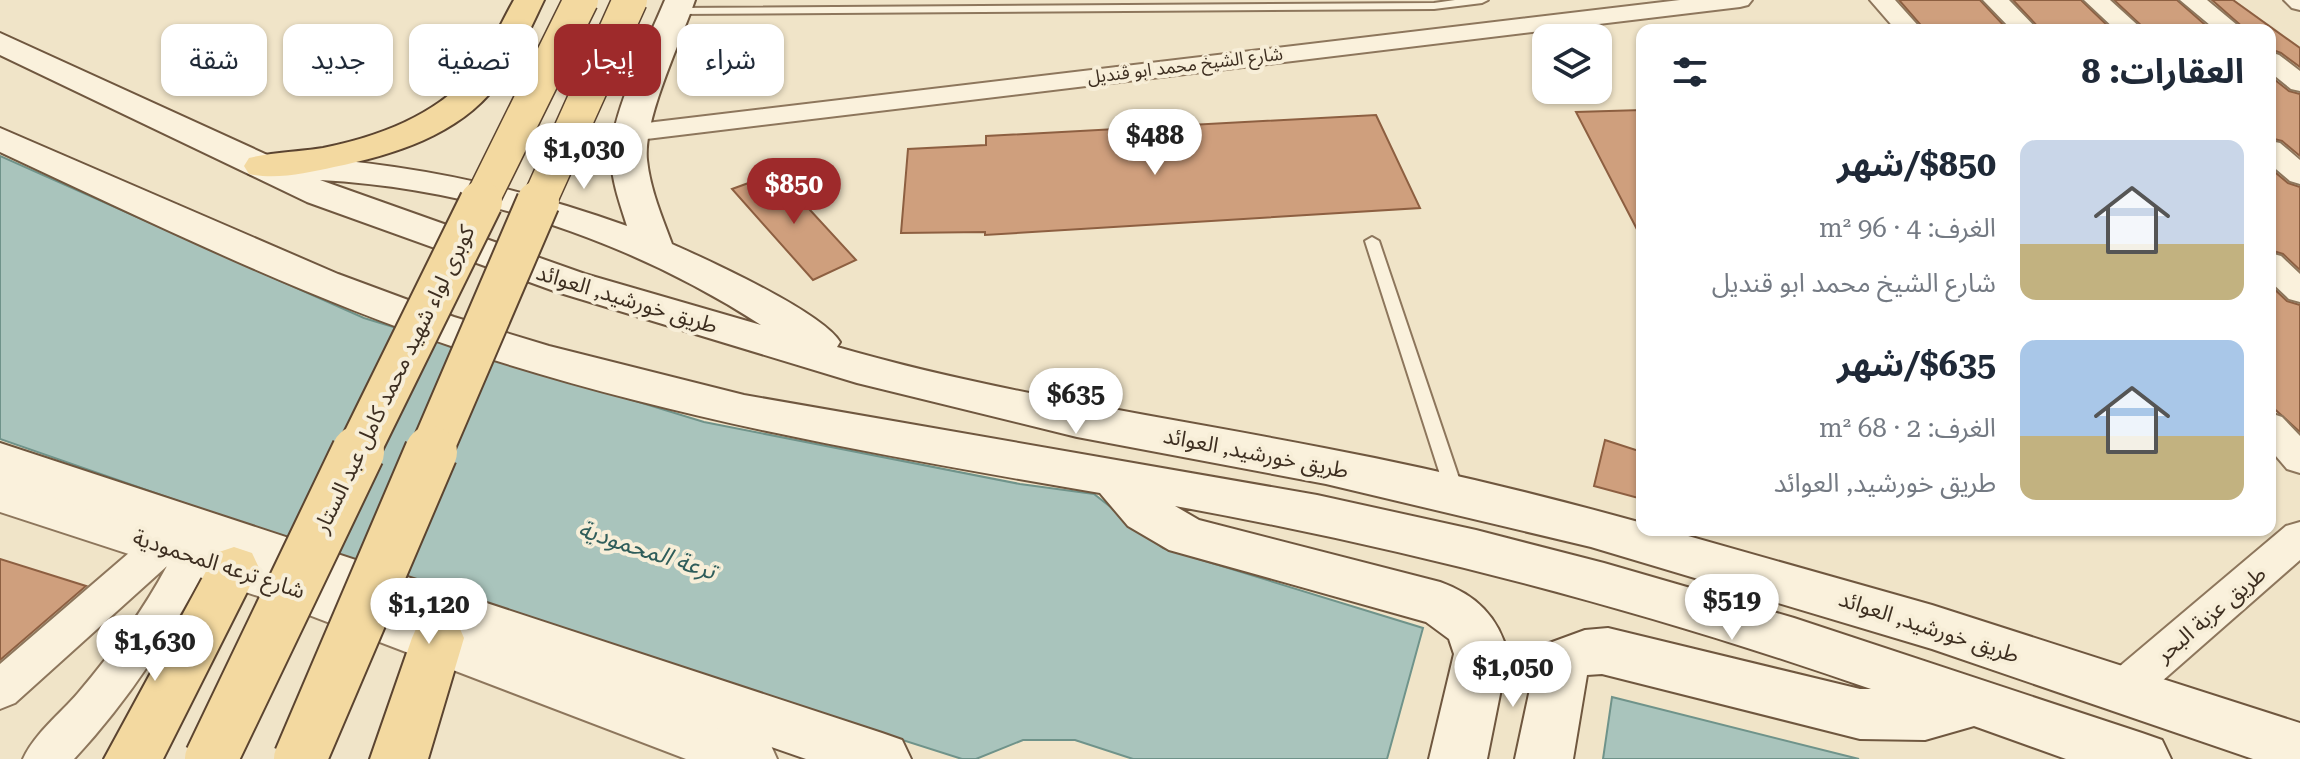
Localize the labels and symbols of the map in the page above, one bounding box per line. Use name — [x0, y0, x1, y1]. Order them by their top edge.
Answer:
street label: شارع الشيخ محمد ابو قنديل — [1086, 43, 1284, 91]
pin: $488 — [1108, 109, 1202, 177]
pin: $1,030 — [519, 123, 649, 191]
pin: $850 — [747, 158, 841, 226]
street label: كوبرى لواء شهيد محمد كامل عبد الستار — [308, 221, 481, 538]
street label: طريق خورشيد, العوائد — [533, 260, 721, 339]
pin: $635 — [1029, 368, 1123, 436]
street label: طريق خورشيد, العوائد — [1161, 423, 1351, 484]
water label: ترعة المحمودية — [575, 515, 723, 587]
street label: شارع ترعه المحمودية — [129, 524, 308, 607]
street label: طريق عزبة البحر — [2150, 561, 2272, 668]
pin: $519 — [1685, 574, 1779, 642]
pin: $1,120 — [364, 578, 494, 646]
street label: طريق خورشيد, العوائد — [1835, 586, 2022, 669]
pin: $1,630 — [90, 615, 220, 683]
pin: $1,050 — [1448, 641, 1578, 709]

